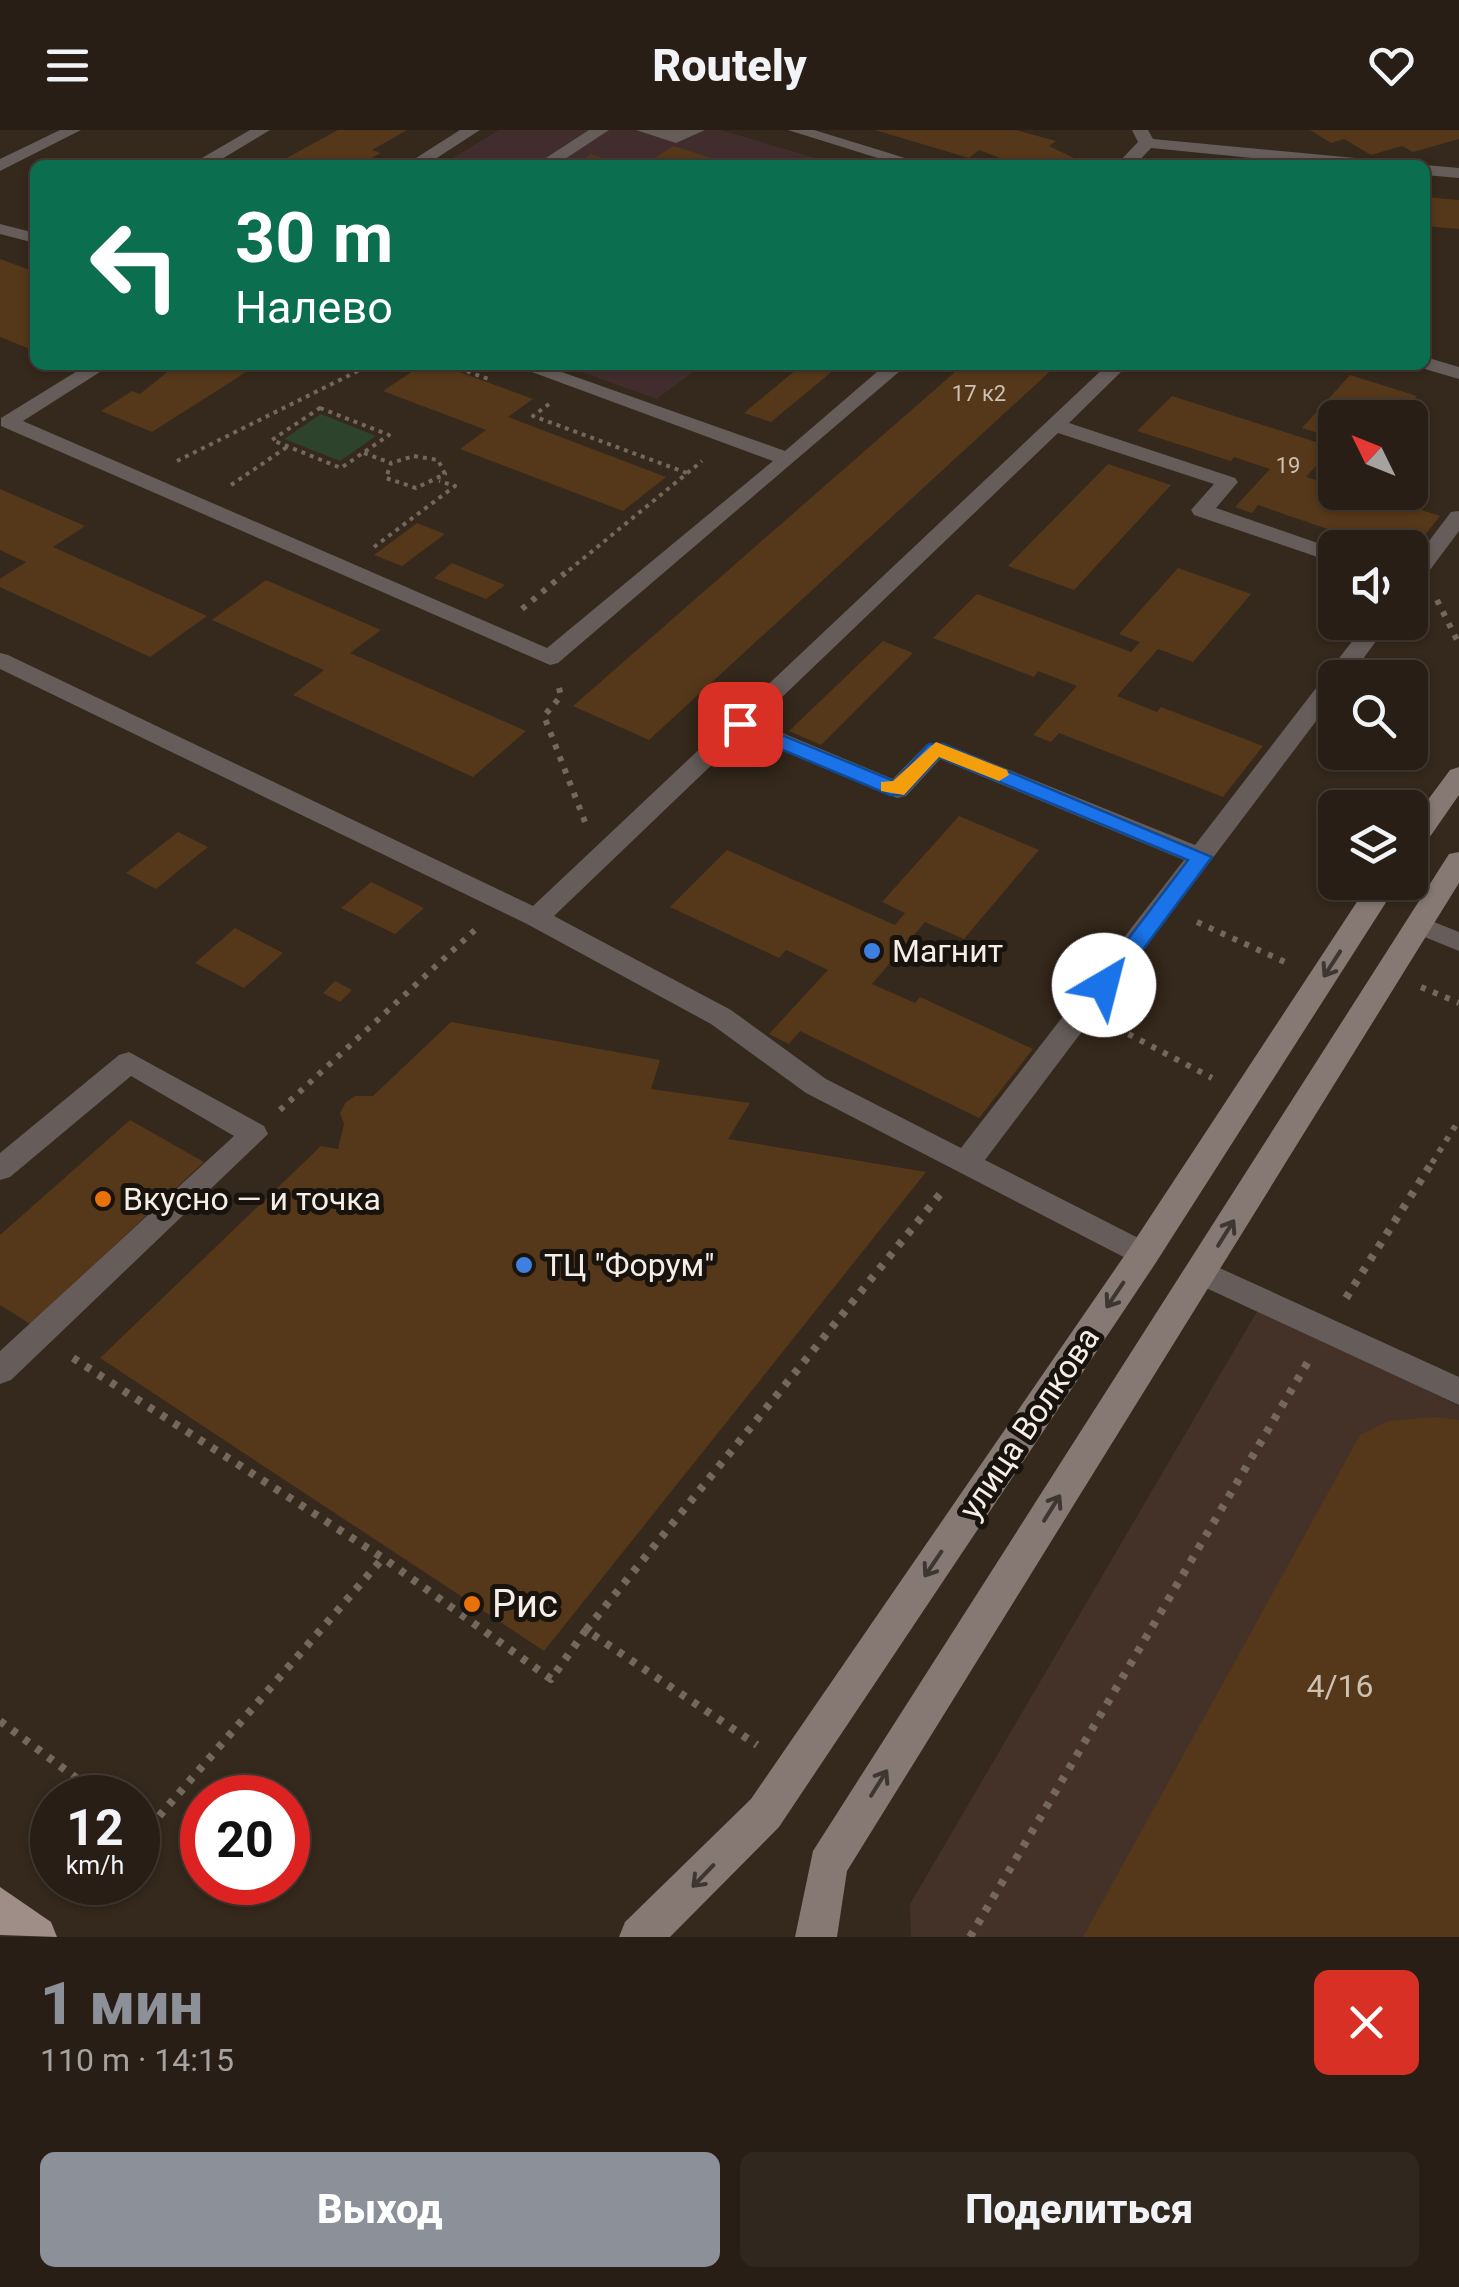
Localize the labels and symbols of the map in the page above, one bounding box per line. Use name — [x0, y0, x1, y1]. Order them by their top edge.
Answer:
house number: 17 к2 — [952, 381, 1006, 406]
north arrow — [1318, 400, 1428, 510]
house number: 19 — [1276, 453, 1300, 478]
pin — [698, 682, 783, 767]
place label: Магнит — [892, 932, 1003, 970]
position arrow — [1052, 933, 1156, 1037]
marker: Магнит — [861, 940, 883, 962]
one-way arrow — [1321, 950, 1342, 978]
place label: Вкусно — и точка — [123, 1180, 381, 1218]
marker: Вкусно — и точка — [92, 1188, 114, 1210]
one-way arrow — [1216, 1220, 1236, 1248]
place label: ТЦ "Форум" — [544, 1246, 715, 1284]
marker: ТЦ "Форум" — [513, 1254, 535, 1276]
one-way arrow — [1105, 1280, 1126, 1308]
street label: улица Волкова — [951, 1320, 1107, 1526]
one-way arrow — [1042, 1494, 1063, 1523]
one-way arrow — [923, 1550, 944, 1578]
place label: Рис — [492, 1582, 558, 1626]
marker: Рис — [461, 1593, 483, 1615]
house number: 4/16 — [1306, 1667, 1374, 1705]
one-way arrow — [868, 1769, 889, 1797]
speed limit sign: 20 — [180, 1775, 310, 1905]
one-way arrow — [692, 1863, 716, 1887]

